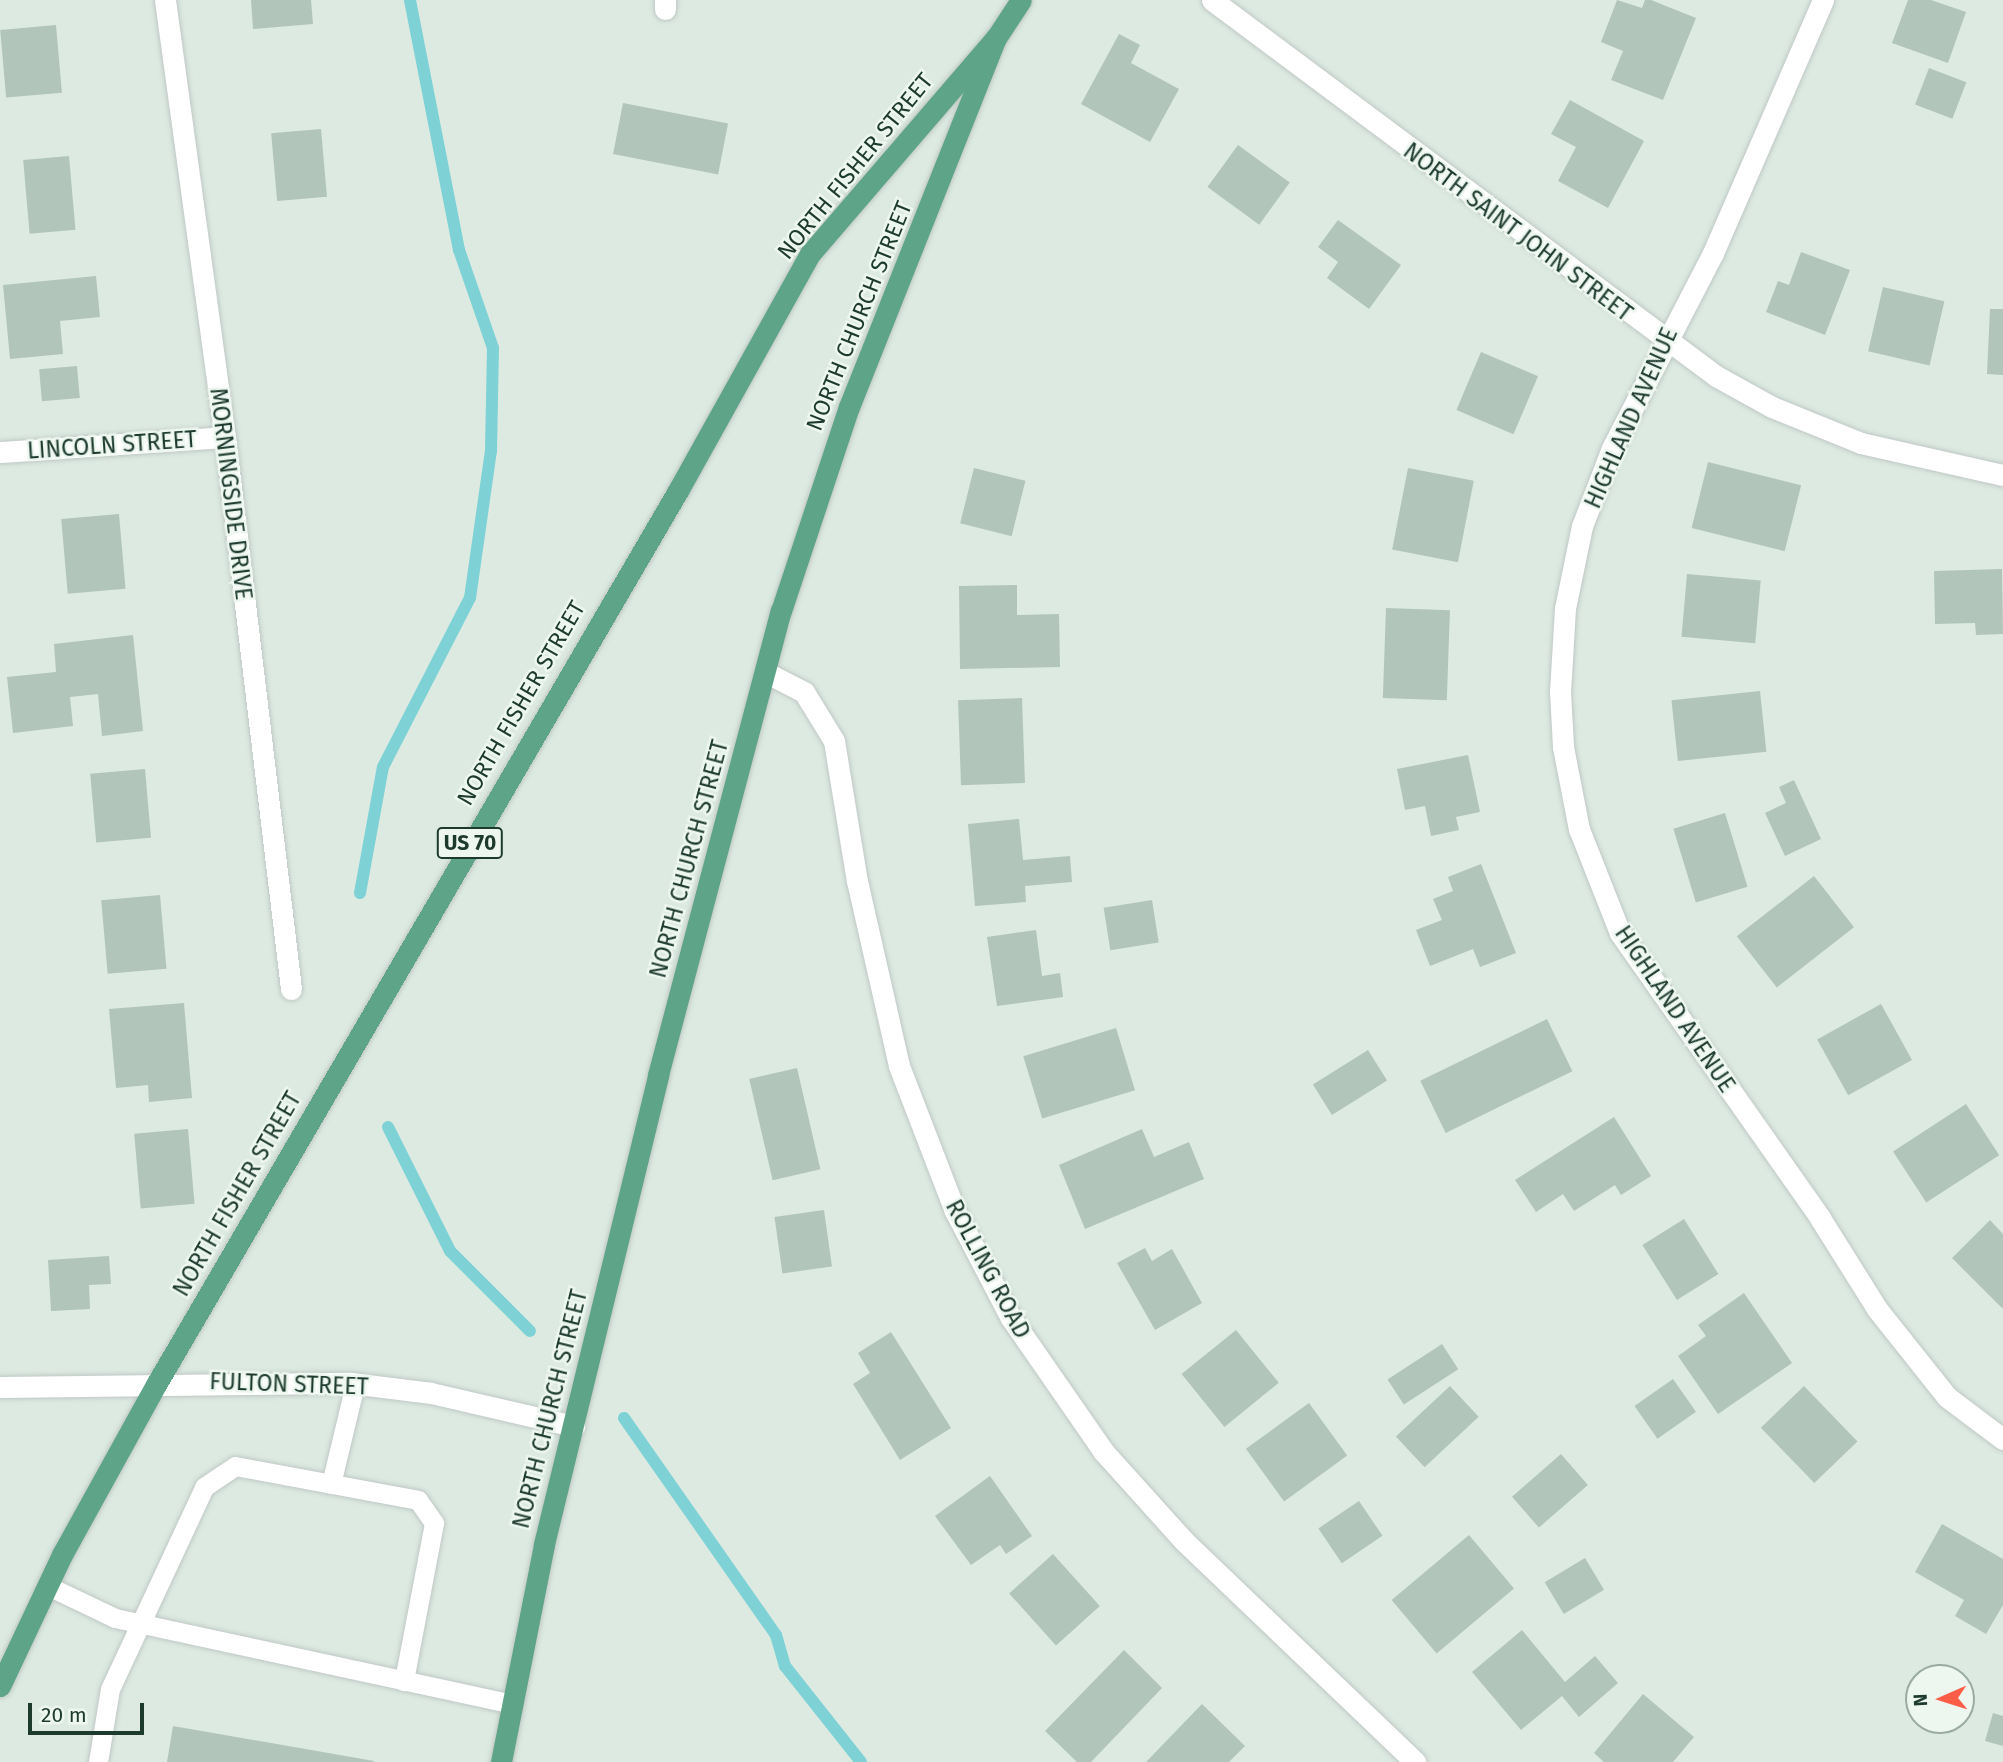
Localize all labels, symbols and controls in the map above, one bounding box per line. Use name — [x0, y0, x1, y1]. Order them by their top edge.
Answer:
street label: NORTH FISHER STREET — [771, 67, 939, 265]
street label: NORTH SAINT JOHN STREET — [1398, 137, 1638, 327]
street label: NORTH CHURCH STREET — [800, 197, 918, 435]
street label: HIGHLAND AVENUE — [1579, 323, 1683, 513]
street label: MORNINGSIDE DRIVE — [204, 386, 258, 602]
street label: LINCOLN STREET — [26, 425, 198, 465]
street label: NORTH FISHER STREET — [451, 596, 591, 810]
street label: NORTH CHURCH STREET — [644, 737, 734, 981]
road number: US 70 — [437, 826, 503, 860]
street label: HIGHLAND AVENUE — [1609, 920, 1741, 1098]
street label: NORTH FISHER STREET — [167, 1087, 307, 1301]
street label: ROLLING ROAD — [940, 1195, 1036, 1343]
street label: NORTH CHURCH STREET — [507, 1287, 593, 1531]
street label: FULTON STREET — [209, 1367, 369, 1401]
north arrow — [1905, 1664, 1975, 1734]
scale bar — [32, 1688, 147, 1732]
text: N — [1909, 1693, 1932, 1707]
text: 20 m — [41, 1702, 87, 1728]

